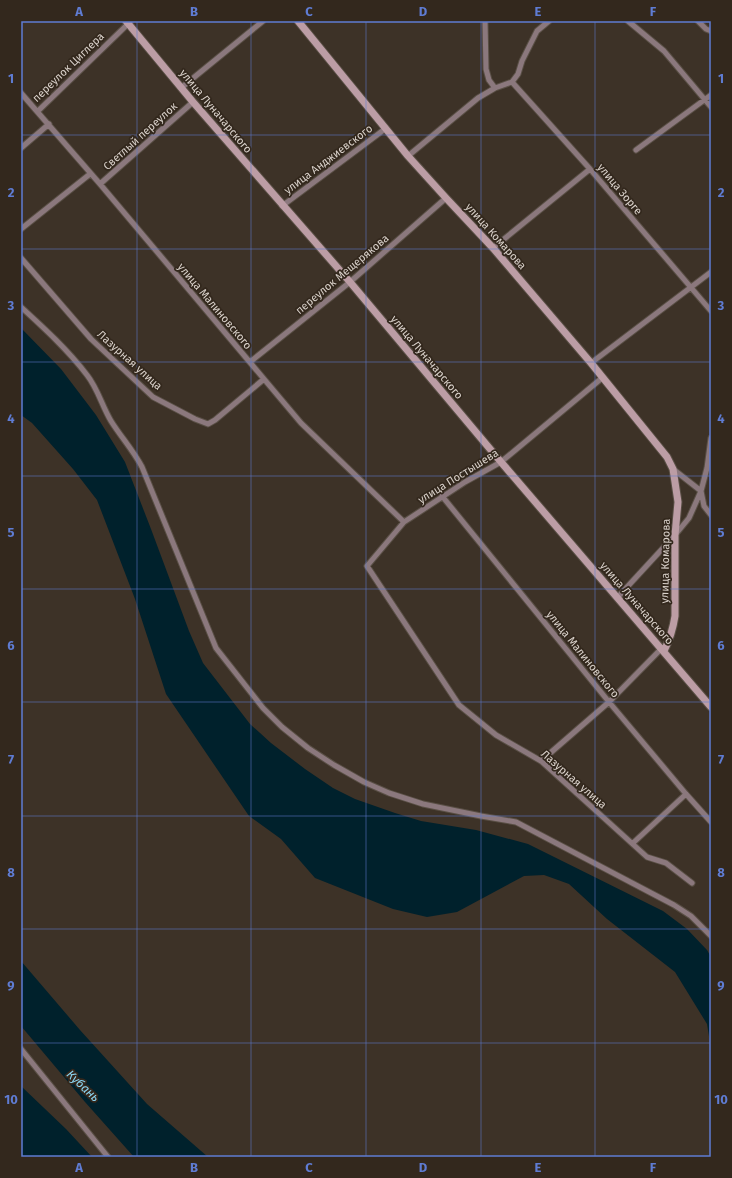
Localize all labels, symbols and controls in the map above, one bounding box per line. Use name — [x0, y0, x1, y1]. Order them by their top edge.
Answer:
text: A — [74, 4, 83, 19]
text: B — [190, 4, 198, 19]
text: C — [305, 4, 313, 19]
text: D — [419, 4, 428, 19]
text: E — [535, 4, 542, 19]
text: F — [650, 4, 657, 19]
street label: переулок Циглера — [30, 30, 107, 105]
street label: улица Луначарского — [177, 67, 254, 156]
text: 1 — [8, 71, 14, 86]
text: 1 — [718, 71, 724, 86]
street label: Светлый переулок — [101, 100, 180, 173]
street label: улица Анджиевского — [282, 122, 375, 197]
street label: улица Зорге — [594, 161, 645, 218]
text: 2 — [8, 185, 15, 200]
text: 2 — [718, 185, 725, 200]
street label: улица Комарова — [462, 201, 529, 272]
street label: переулок Мещерякова — [293, 232, 391, 317]
street label: улица Малиновского — [175, 261, 254, 352]
text: 3 — [7, 298, 15, 313]
text: 3 — [717, 298, 725, 313]
street label: улица Луначарского — [388, 313, 465, 402]
street label: Лазурная улица — [95, 328, 165, 393]
text: 4 — [7, 411, 15, 426]
text: 4 — [717, 411, 725, 426]
street label: улица Постышева — [416, 446, 501, 506]
street label: улица Комарова — [658, 519, 673, 603]
text: 5 — [8, 525, 15, 540]
text: 5 — [718, 525, 725, 540]
street label: улица Луначарского — [597, 559, 676, 647]
street label: улица Малиновского — [543, 608, 622, 700]
text: 6 — [7, 638, 15, 653]
text: 6 — [717, 638, 725, 653]
street label: Лазурная улица — [538, 747, 609, 811]
text: 7 — [8, 752, 14, 767]
text: 7 — [718, 752, 724, 767]
text: 8 — [7, 865, 15, 880]
text: 8 — [717, 865, 725, 880]
text: 9 — [7, 978, 15, 993]
text: 9 — [717, 978, 725, 993]
water label: Кубань — [64, 1067, 102, 1105]
text: 10 — [4, 1092, 18, 1107]
text: 10 — [714, 1092, 728, 1107]
text: A — [74, 1160, 83, 1175]
text: B — [190, 1160, 198, 1175]
text: C — [305, 1160, 313, 1175]
text: D — [419, 1160, 428, 1175]
text: E — [535, 1160, 542, 1175]
text: F — [650, 1160, 657, 1175]

